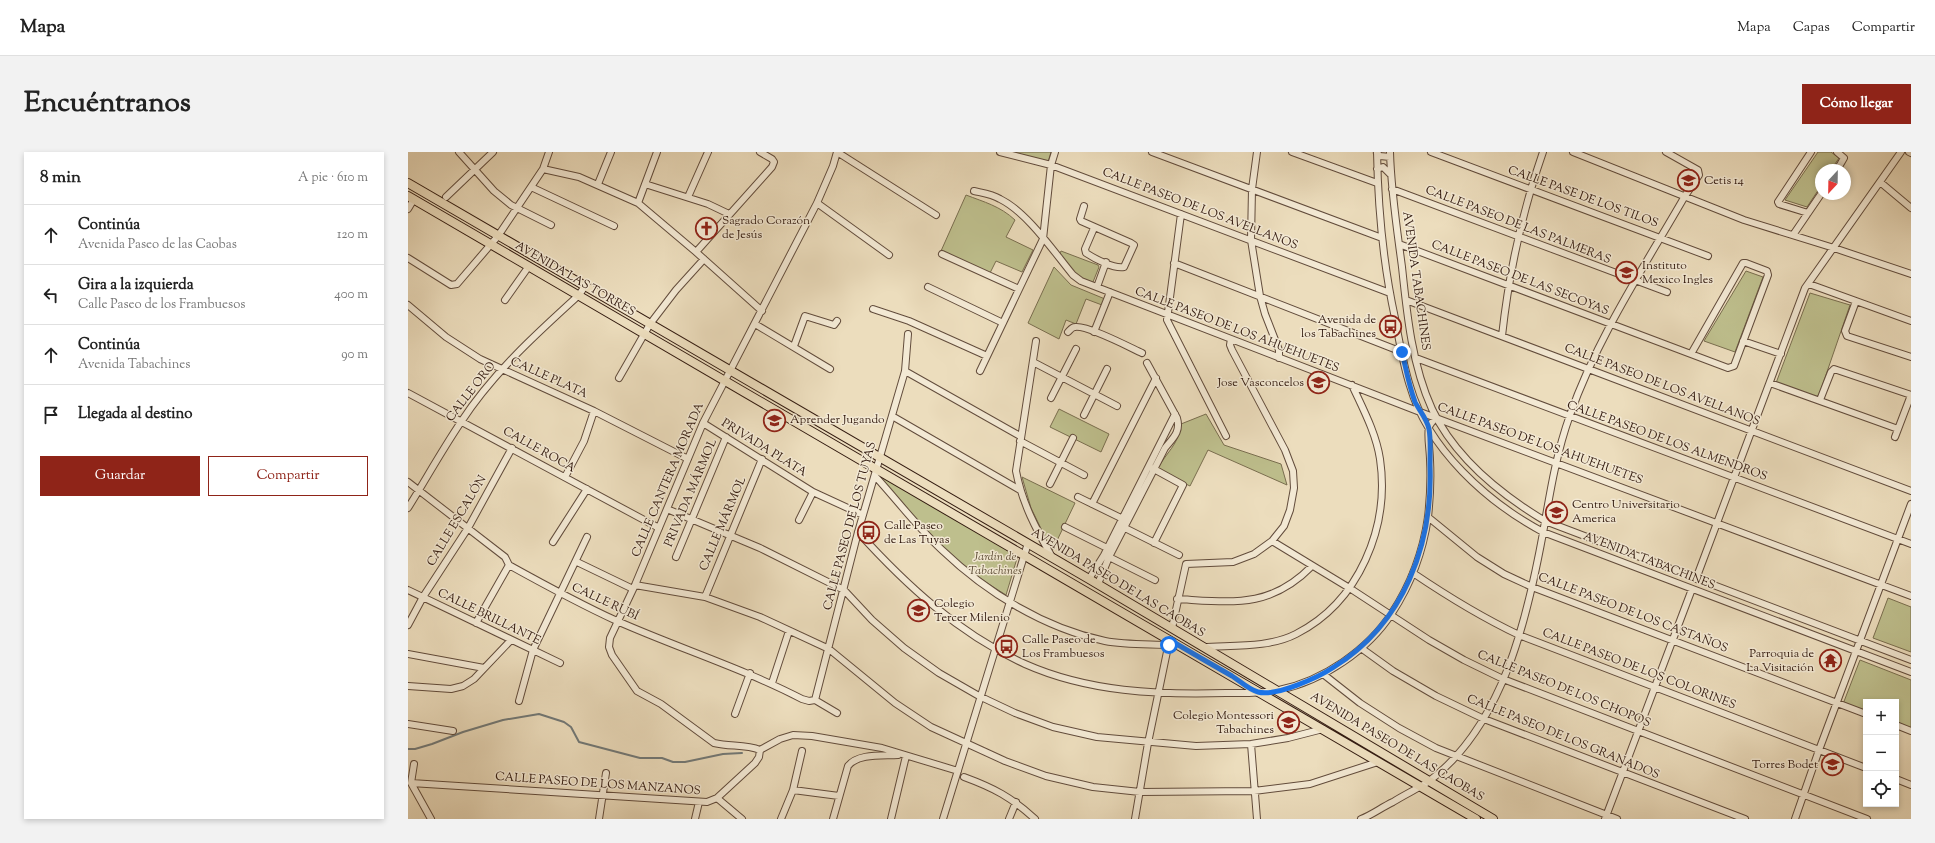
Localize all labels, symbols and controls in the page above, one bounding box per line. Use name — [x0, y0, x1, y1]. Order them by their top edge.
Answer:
text: Mapa — [20, 14, 65, 41]
text: Mapa — [1737, 18, 1771, 38]
text: Capas — [1793, 18, 1830, 38]
text: Compartir — [1852, 18, 1915, 38]
text: Encuéntranos — [24, 84, 191, 124]
button: Cómo llegar — [1802, 84, 1911, 124]
street label: CALLE PASE DE LOS TILOS — [1505, 161, 1661, 233]
street label: CALLE PASEO DE LOS AVELLANOS — [1100, 163, 1300, 255]
north arrow — [1815, 164, 1851, 200]
text: 8 min — [40, 166, 81, 190]
school or university icon: Cetis 14 — [1675, 168, 1701, 194]
text: A pie · 610 m — [298, 169, 368, 187]
place label: Cetis 14 — [1704, 172, 1744, 190]
street label: CALLE PASEO DE LAS PALMERAS — [1423, 181, 1613, 269]
street label: AVENIDA TABACHINES — [1397, 210, 1435, 352]
place label: Sagrado Corazón de Jesús — [722, 212, 810, 244]
text: Continúa — [78, 215, 140, 236]
church icon: Sagrado Corazón de Jesús — [693, 215, 719, 241]
icon: ahead — [40, 224, 62, 246]
text: 120 m — [337, 226, 368, 244]
text: Avenida Paseo de las Caobas — [78, 236, 237, 254]
street label: CALLE PASEO DE LAS SECOYAS — [1429, 236, 1611, 320]
street label: AVENIDA LAS TORRES — [511, 237, 639, 321]
place label: Instituto Mexico Ingles — [1642, 257, 1713, 289]
school or university icon: Instituto Mexico Ingles — [1613, 260, 1639, 286]
text: Gira a la izquierda — [78, 275, 194, 296]
street label: CALLE PASEO DE LOS AHUEHUETES — [1132, 283, 1342, 377]
icon: left — [40, 284, 62, 306]
text: 400 m — [334, 286, 368, 304]
text: Calle Paseo de los Frambuesos — [78, 296, 245, 314]
place label: Avenida de los Tabachines — [1301, 311, 1376, 343]
bus stop icon: Avenida de los Tabachines — [1378, 314, 1404, 340]
text: Continúa — [78, 335, 140, 356]
street label: CALLE PASEO DE LOS AVELLANOS — [1562, 339, 1762, 431]
route end — [1393, 343, 1411, 361]
icon: ahead — [40, 344, 62, 366]
text: 90 m — [341, 346, 368, 364]
street label: CALLE PLATA — [507, 353, 591, 403]
text: Avenida Tabachines — [78, 356, 190, 374]
street label: CALLE ORO — [442, 358, 500, 426]
school or university icon: Jose Vasconcelos — [1306, 370, 1332, 396]
place label: Jose Vasconcelos — [1216, 374, 1304, 392]
street label: CALLE PASEO DE LOS ALMENDROS — [1564, 396, 1770, 486]
street label: CALLE PASEO DE LOS AHUEHUETES — [1435, 398, 1645, 490]
street label: CALLE CANTERA MORADA — [627, 400, 709, 560]
icon: arrive — [40, 404, 62, 426]
text: Llegada al destino — [78, 404, 193, 425]
school or university icon: Aprender Jugando — [761, 407, 787, 433]
place label: Aprender Jugando — [790, 411, 885, 429]
street label: PRIVADA PLATA — [718, 414, 811, 482]
street label: CALLE ROCA — [499, 423, 579, 478]
street label: PRIVADA MÁRMOL — [660, 436, 722, 550]
street label: CALLE PASEO DE LOS TUYAS — [819, 440, 881, 612]
button: Guardar — [40, 456, 200, 496]
button: Compartir — [208, 456, 368, 496]
street label: CALLE ESCALÓN — [423, 472, 492, 570]
street label: CALLE MÁRMOL — [695, 474, 751, 574]
place label: Centro Universitario America — [1572, 496, 1680, 528]
school or university icon: Centro Universitario America — [1544, 499, 1570, 525]
place label: Calle Paseo de Las Tuyas — [884, 517, 950, 549]
bus stop icon: Calle Paseo de Las Tuyas — [856, 520, 882, 546]
street label: AVENIDA PASEO DE LAS CAOBAS — [1027, 524, 1209, 642]
street label: AVENIDA TABACHINES — [1580, 527, 1718, 595]
park label: Jardín de Tabachines — [968, 548, 1022, 580]
street label: CALLE PASEO DE LOS CASTAÑOS — [1535, 568, 1731, 658]
street label: CALLE RUBÍ — [568, 579, 642, 625]
street label: CALLE BRILLANTE — [434, 584, 544, 650]
place label: Colegio Tercer Milenio — [934, 595, 1010, 627]
school or university icon: Colegio Tercer Milenio — [905, 598, 931, 624]
street label: CALLE PASEO DE LOS COLORINES — [1540, 624, 1738, 714]
place label: Calle Paseo de Los Frambuesos — [1022, 631, 1105, 663]
bus stop icon: Calle Paseo de Los Frambuesos — [994, 634, 1020, 660]
route start — [1160, 636, 1178, 654]
place label: Parroquia de La Visitación — [1746, 645, 1814, 677]
street label: CALLE PASEO DE LOS CHOPOS — [1475, 646, 1653, 732]
temple icon: Parroquia de La Visitación — [1817, 648, 1843, 674]
street label: AVENIDA PASEO DE LAS CAOBAS — [1306, 688, 1488, 806]
street label: CALLE PASEO DE LOS GRANADOS — [1464, 690, 1662, 784]
map controls — [1863, 699, 1899, 807]
button: + — [1863, 699, 1899, 735]
place label: Colegio Montessori Tabachines — [1173, 707, 1275, 739]
school or university icon: Colegio Montessori Tabachines — [1276, 710, 1302, 736]
button: − — [1863, 735, 1899, 771]
school or university icon: Torres Bodet — [1820, 752, 1846, 778]
place label: Torres Bodet — [1752, 756, 1818, 774]
street label: CALLE PASEO DE LOS MANZANOS — [495, 768, 701, 800]
button: locate — [1863, 771, 1899, 807]

